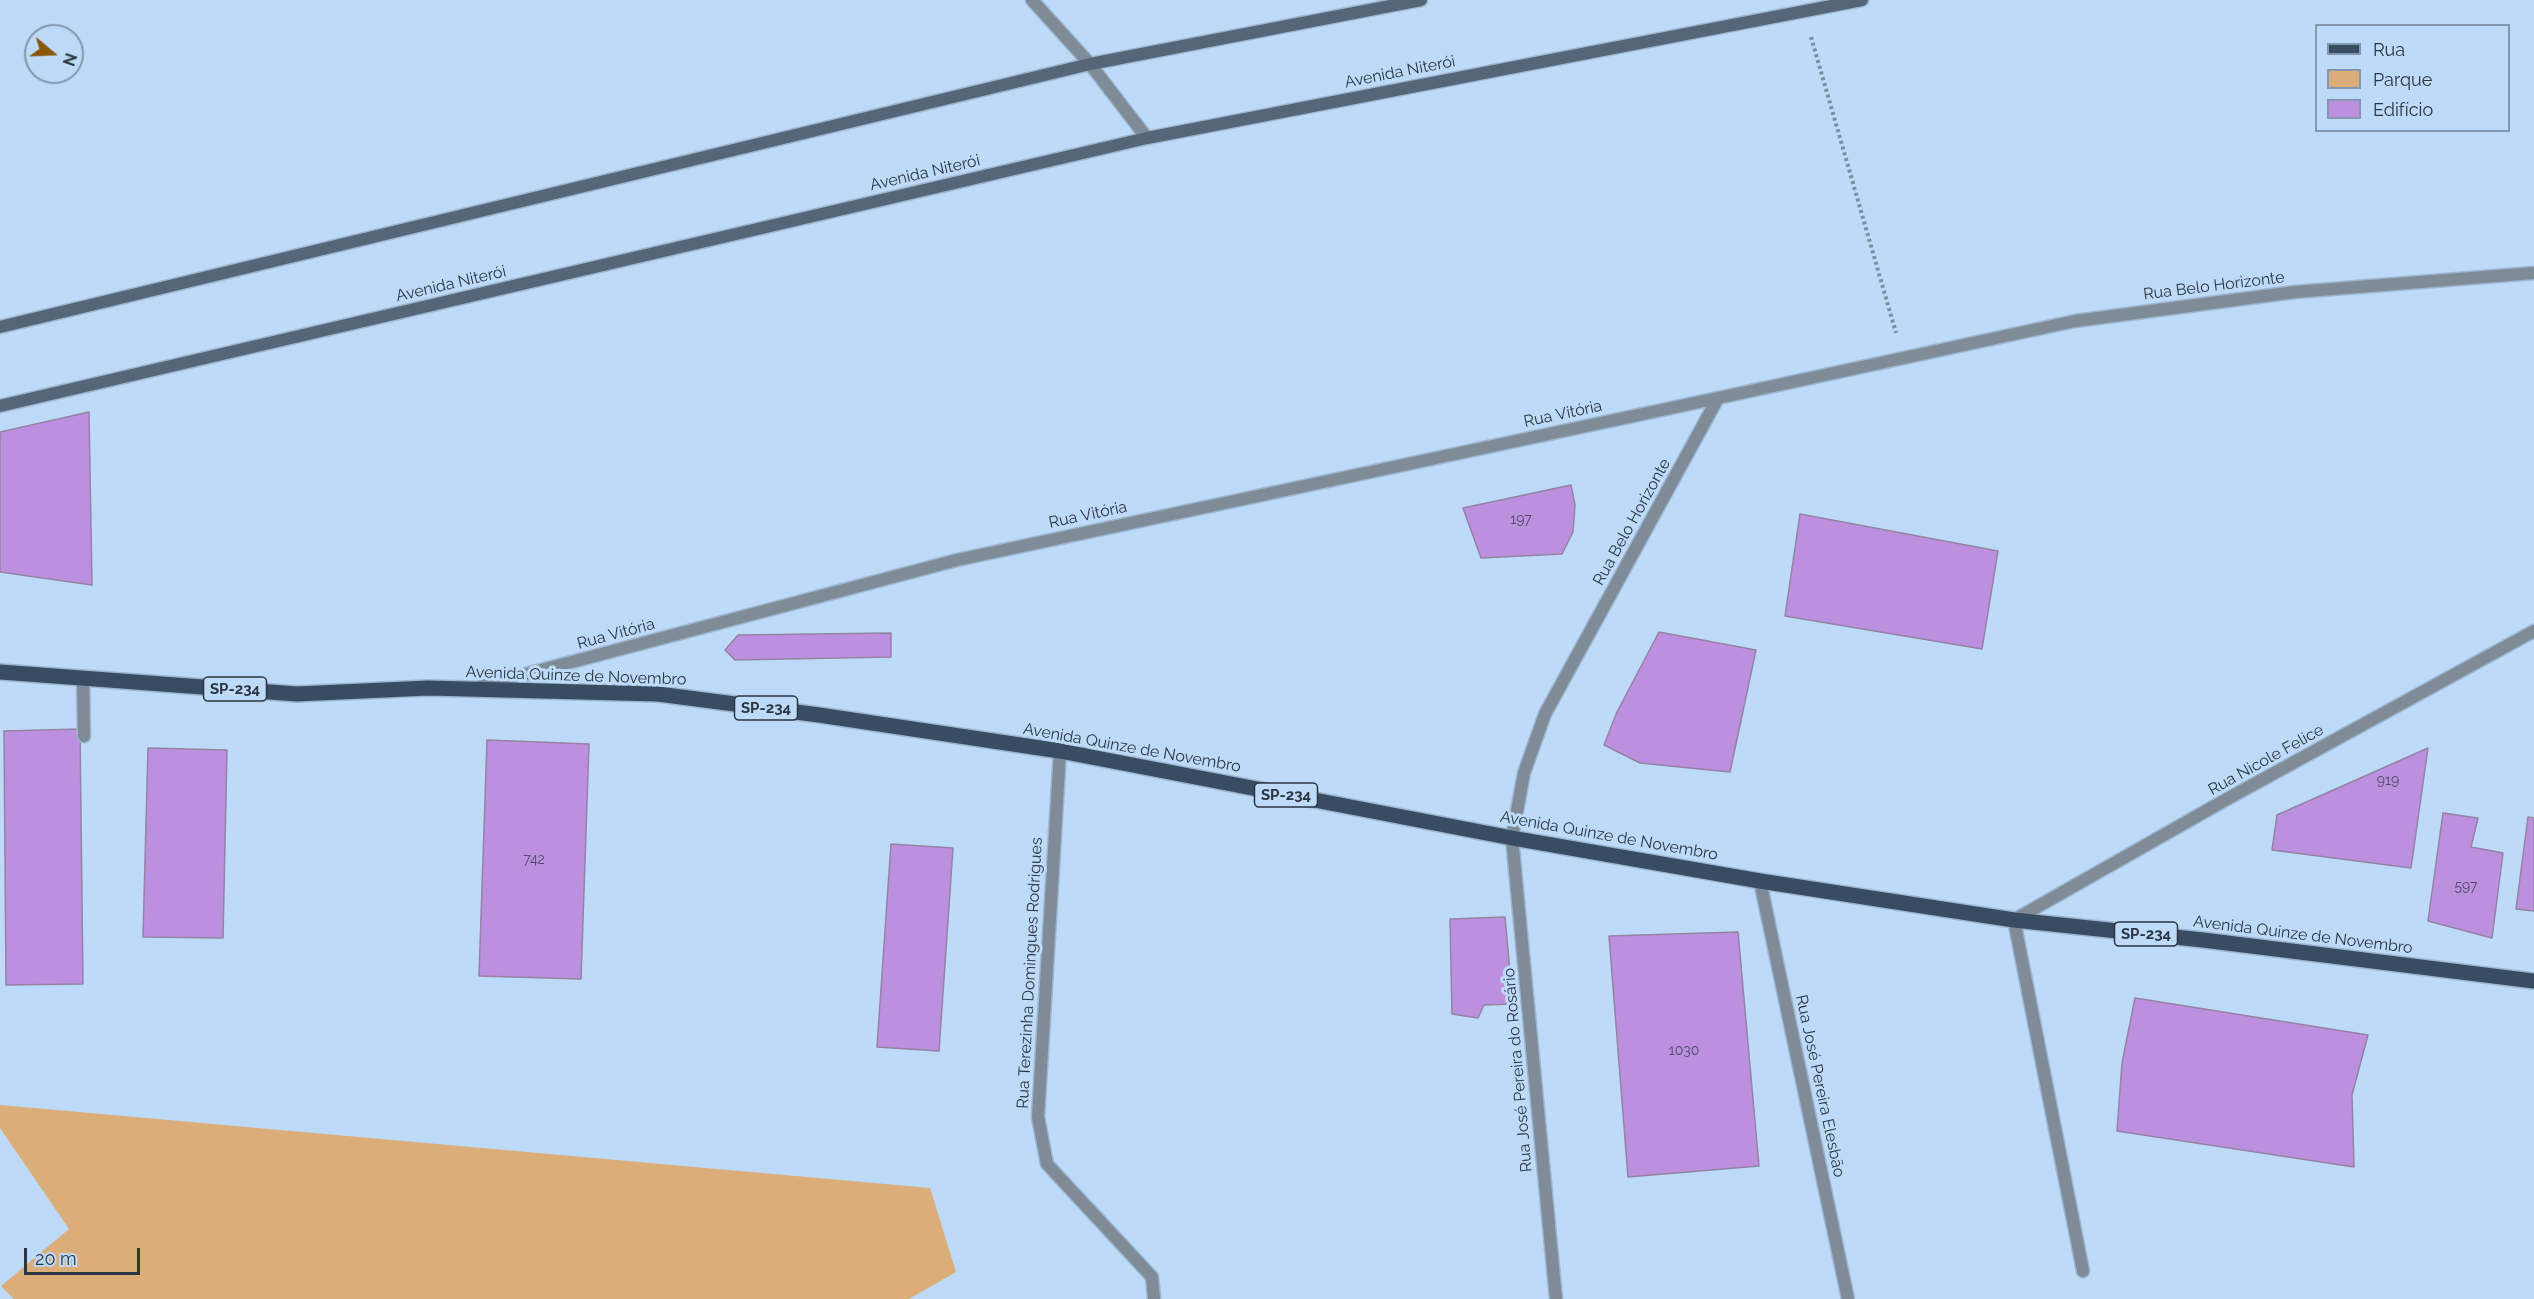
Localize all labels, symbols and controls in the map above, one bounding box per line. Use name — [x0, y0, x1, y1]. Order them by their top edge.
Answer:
north arrow — [24, 24, 84, 84]
legend — [2315, 24, 2510, 132]
text: Rua — [2373, 39, 2405, 60]
text: N — [59, 51, 81, 68]
street label: Avenida Niterói — [1343, 52, 1457, 92]
text: Parque — [2373, 69, 2432, 90]
text: Edifício — [2373, 99, 2433, 120]
street label: Avenida Niterói — [868, 151, 982, 195]
street label: Avenida Niterói — [394, 262, 508, 306]
street label: Rua Belo Horizonte — [2142, 268, 2286, 304]
street label: Rua Vitória — [1522, 396, 1604, 432]
street label: Rua Belo Horizonte — [1589, 455, 1675, 589]
street label: Rua Vitória — [1047, 497, 1129, 533]
house number: 197 — [1510, 512, 1532, 528]
street label: Rua Vitória — [575, 614, 657, 654]
street label: Avenida Quinze de Novembro — [465, 663, 687, 689]
road number: SP-234 — [204, 677, 266, 701]
road number: SP-234 — [734, 696, 798, 720]
street label: Avenida Quinze de Novembro — [1022, 719, 1242, 777]
street label: Rua Nicole Felice — [2205, 720, 2327, 800]
house number: 919 — [2377, 773, 2399, 789]
road number: SP-234 — [1254, 783, 1318, 807]
street label: Avenida Quinze de Novembro — [1499, 807, 1719, 865]
street label: Rua Terezinha Domingues Rodrigues — [1013, 837, 1047, 1109]
house number: 742 — [523, 852, 545, 868]
house number: 597 — [2454, 879, 2478, 895]
street label: Avenida Quinze de Novembro — [2192, 912, 2414, 958]
road number: SP-234 — [2114, 922, 2178, 946]
street label: Rua José Pereira do Rosário — [1500, 967, 1536, 1173]
street label: Rua José Pereira Elesbão — [1791, 993, 1849, 1179]
house number: 1030 — [1669, 1043, 1699, 1059]
scale bar — [27, 1236, 142, 1274]
text: 20 m — [35, 1248, 77, 1269]

